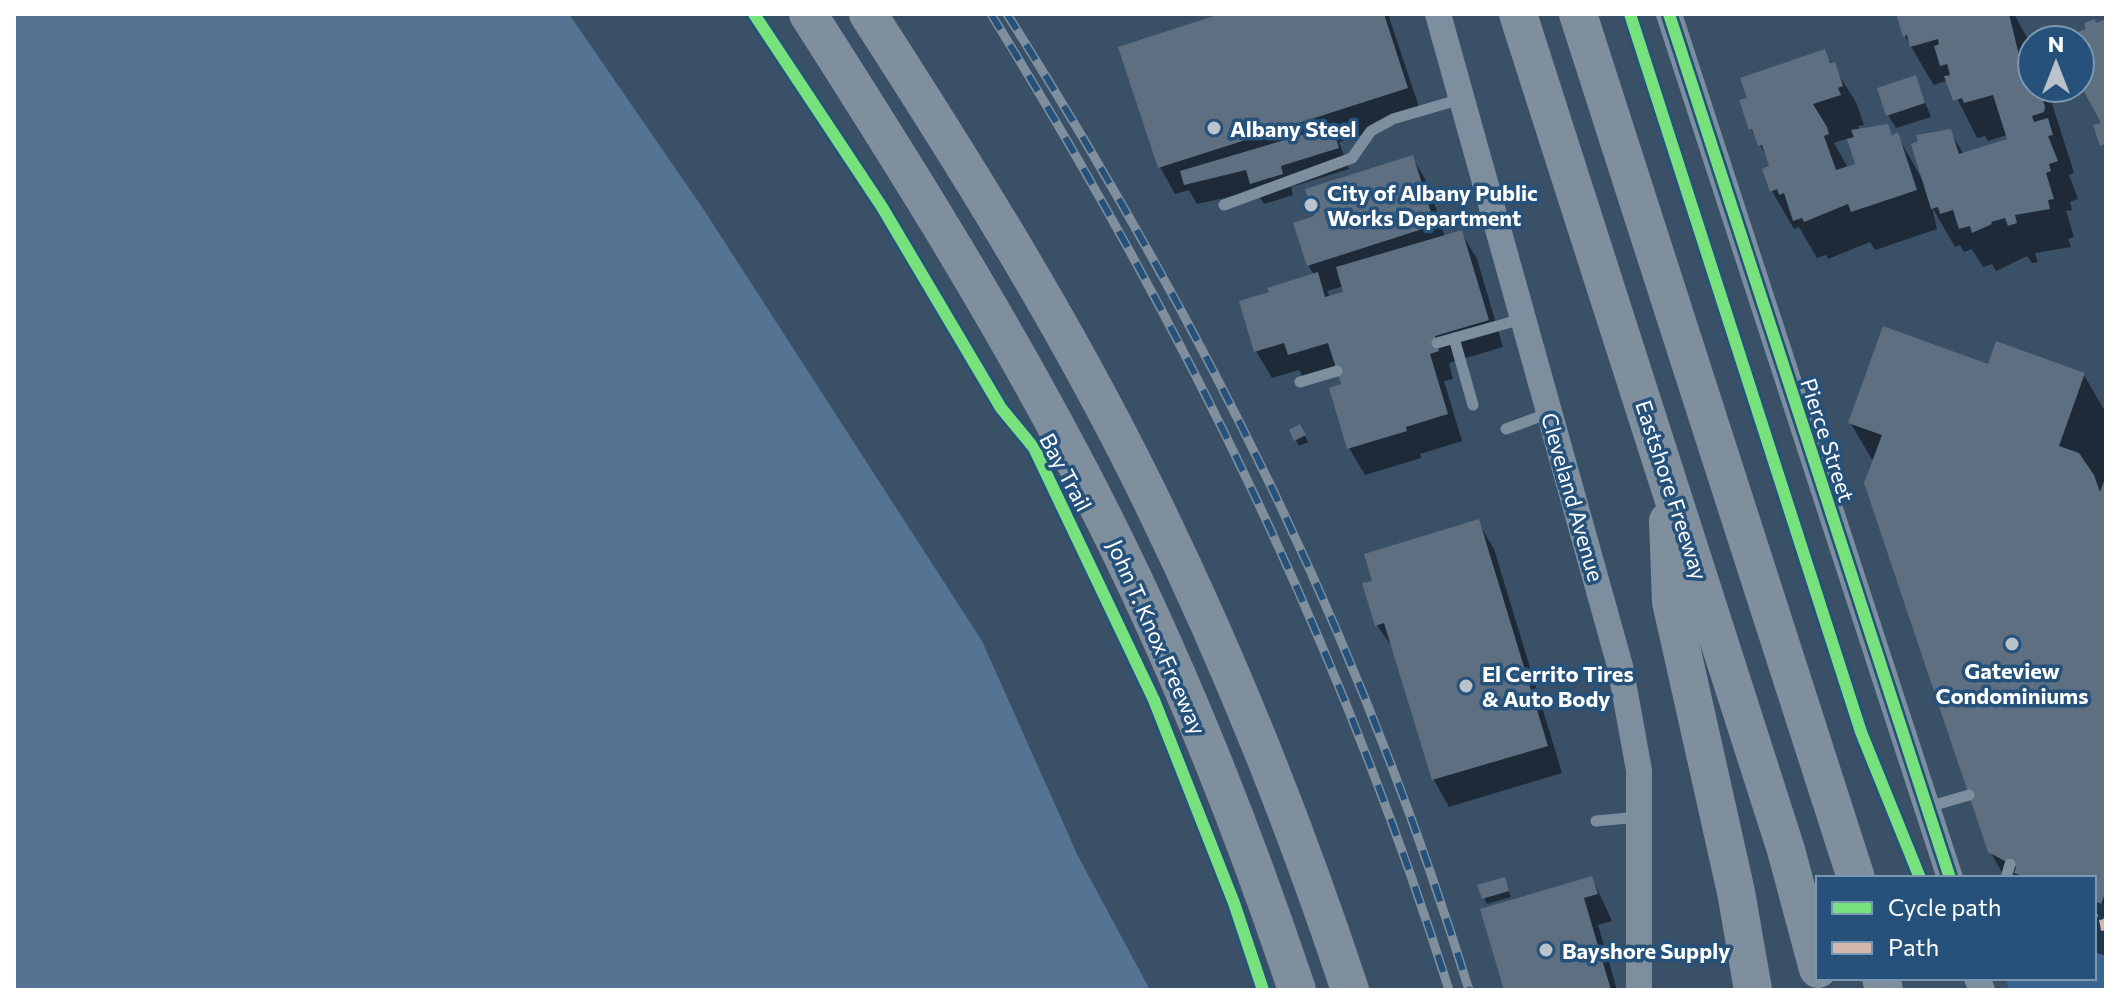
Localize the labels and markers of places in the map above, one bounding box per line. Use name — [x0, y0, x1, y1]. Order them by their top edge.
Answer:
place label: Albany Steel — [1230, 115, 1357, 142]
marker: Albany Steel — [1205, 119, 1223, 137]
place label: City of Albany Public Works Department — [1327, 179, 1538, 231]
marker: City of Albany Public Works Department — [1302, 196, 1320, 214]
marker: Gateview Condominiums — [2003, 635, 2021, 653]
place label: Gateview Condominiums — [1935, 657, 2089, 709]
place label: El Cerrito Tires & Auto Body — [1482, 660, 1634, 712]
marker: El Cerrito Tires & Auto Body — [1457, 677, 1475, 695]
place label: Bayshore Supply — [1562, 937, 1730, 964]
marker: Bayshore Supply — [1537, 941, 1555, 959]

